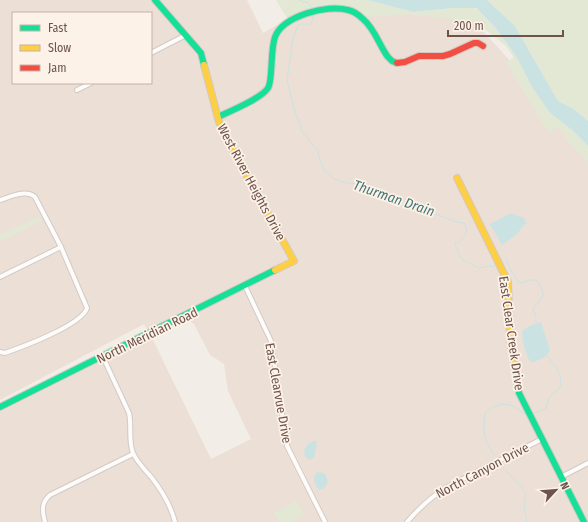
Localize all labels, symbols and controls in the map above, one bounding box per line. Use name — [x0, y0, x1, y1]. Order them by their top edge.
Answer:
legend — [12, 12, 152, 84]
scale bar — [448, 12, 563, 38]
text: 200 m — [454, 19, 484, 33]
text: Fast — [48, 21, 67, 35]
text: Slow — [48, 41, 71, 55]
text: Jam — [48, 61, 66, 75]
street label: West River Heights Drive — [214, 121, 289, 243]
water label: Thurman Drain — [351, 177, 437, 220]
street label: East Clear Creek Drive — [496, 275, 527, 391]
street label: North Meridian Road — [94, 305, 200, 366]
street label: East Clearvue Drive — [262, 342, 295, 444]
street label: North Canyon Drive — [433, 440, 531, 501]
north arrow — [536, 470, 576, 510]
text: N — [557, 480, 572, 492]

